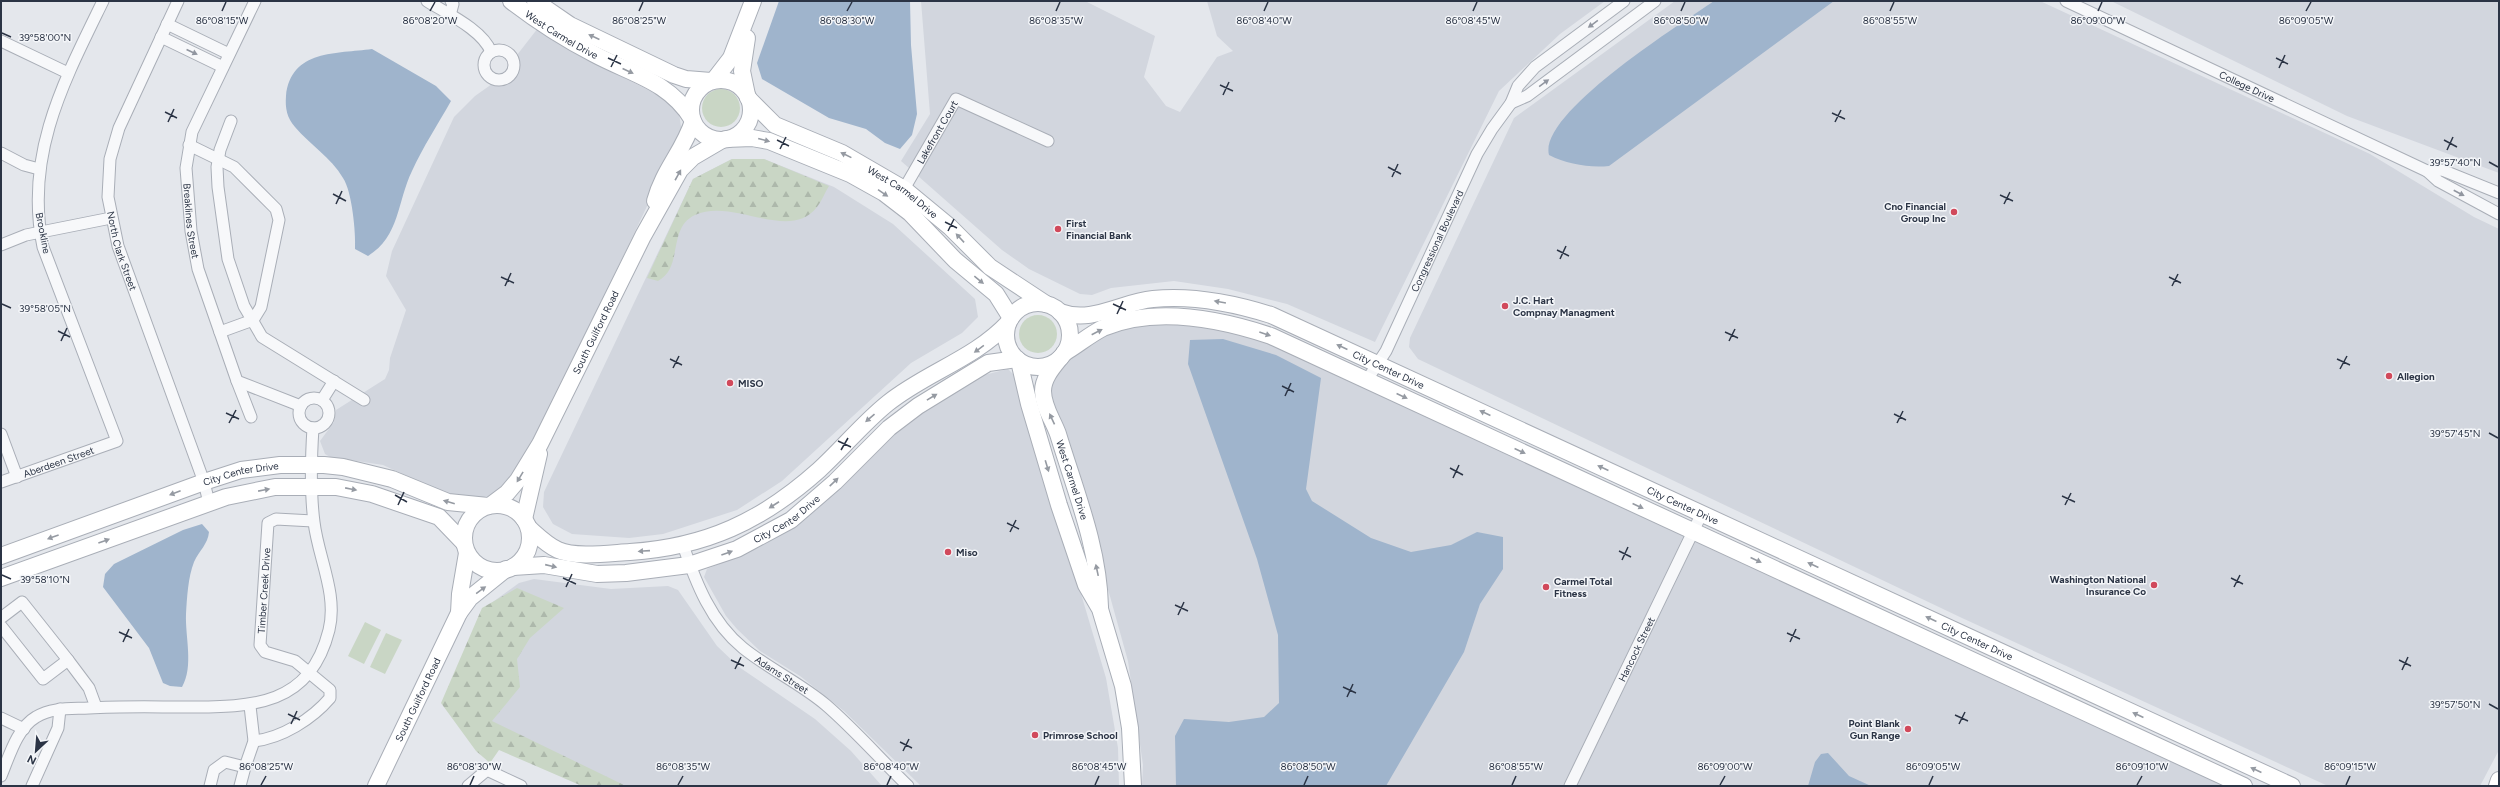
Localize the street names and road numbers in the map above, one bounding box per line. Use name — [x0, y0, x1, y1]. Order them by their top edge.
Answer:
street label: West Carmel Drive — [523, 7, 601, 62]
street label: College Drive — [2217, 68, 2277, 105]
street label: Lakefront Court — [914, 98, 961, 166]
street label: West Carmel Drive — [865, 163, 941, 221]
street label: Breaklines Street — [181, 183, 202, 260]
street label: Congressional Boulevard — [1408, 188, 1466, 294]
street label: North Clark Street — [105, 210, 140, 292]
street label: Brookline — [33, 211, 53, 255]
street label: South Guilford Road — [569, 288, 622, 376]
street label: City Center Drive — [1351, 347, 1427, 392]
street label: West Carmel Drive — [1054, 438, 1091, 522]
street label: Aberdeen Street — [21, 443, 96, 480]
street label: City Center Drive — [201, 459, 280, 488]
street label: City Center Drive — [1645, 483, 1721, 527]
street label: City Center Drive — [751, 491, 823, 546]
street label: Timber Creek Drive — [254, 547, 273, 634]
street label: Hancock Street — [1615, 615, 1657, 684]
street label: City Center Drive — [1939, 619, 2016, 663]
street label: Adams Street — [753, 653, 812, 697]
street label: South Guilford Road — [392, 655, 443, 743]

